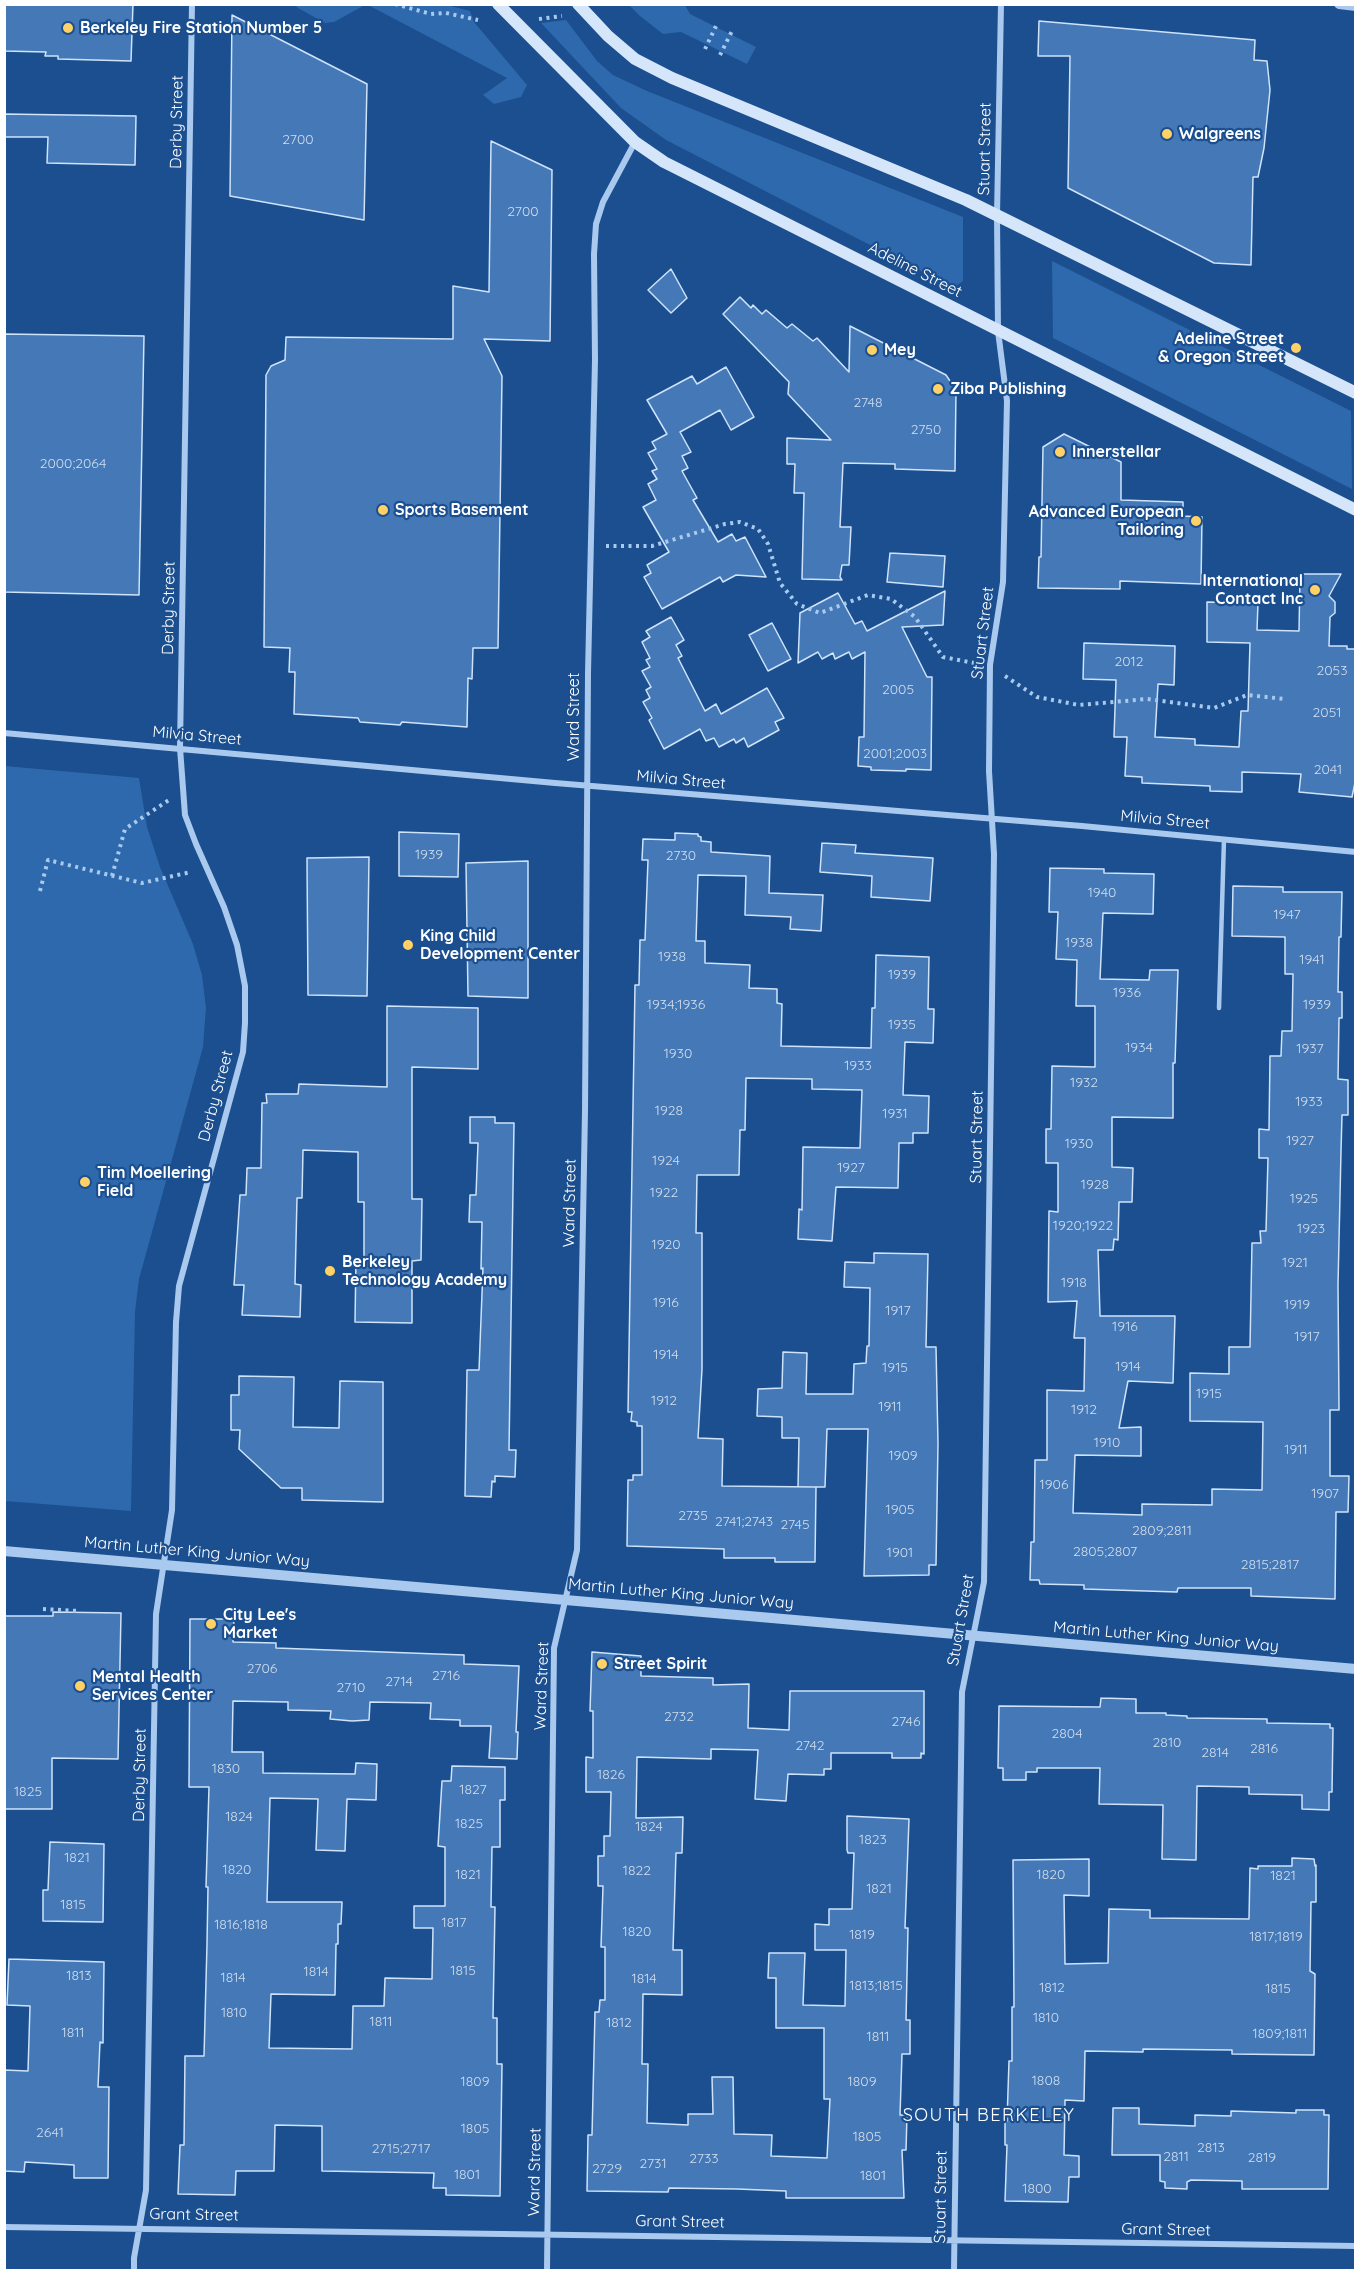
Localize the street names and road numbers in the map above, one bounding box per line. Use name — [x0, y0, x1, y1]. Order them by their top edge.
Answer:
street label: Derby Street — [167, 75, 187, 169]
street label: Stuart Street — [975, 102, 995, 196]
street label: Adeline Street — [865, 238, 965, 302]
street label: Derby Street — [159, 561, 179, 655]
street label: Stuart Street — [968, 586, 998, 680]
street label: Ward Street — [564, 673, 584, 761]
street label: Milvia Street — [152, 723, 242, 749]
street label: Milvia Street — [636, 767, 726, 793]
street label: Milvia Street — [1120, 807, 1210, 833]
street label: Derby Street — [195, 1048, 237, 1144]
street label: Stuart Street — [967, 1090, 987, 1184]
street label: Ward Street — [560, 1159, 580, 1247]
street label: Martin Luther King Junior Way — [83, 1533, 311, 1571]
street label: Stuart Street — [943, 1573, 979, 1667]
street label: Martin Luther King Junior Way — [567, 1575, 795, 1613]
street label: Martin Luther King Junior Way — [1052, 1618, 1280, 1656]
street label: Ward Street — [531, 1641, 553, 1731]
street label: Derby Street — [130, 1728, 150, 1822]
street label: Ward Street — [525, 2128, 545, 2216]
street label: Stuart Street — [931, 2150, 951, 2244]
street label: Grant Street — [149, 2205, 239, 2225]
street label: Grant Street — [635, 2212, 725, 2232]
street label: Grant Street — [1121, 2220, 1211, 2240]

